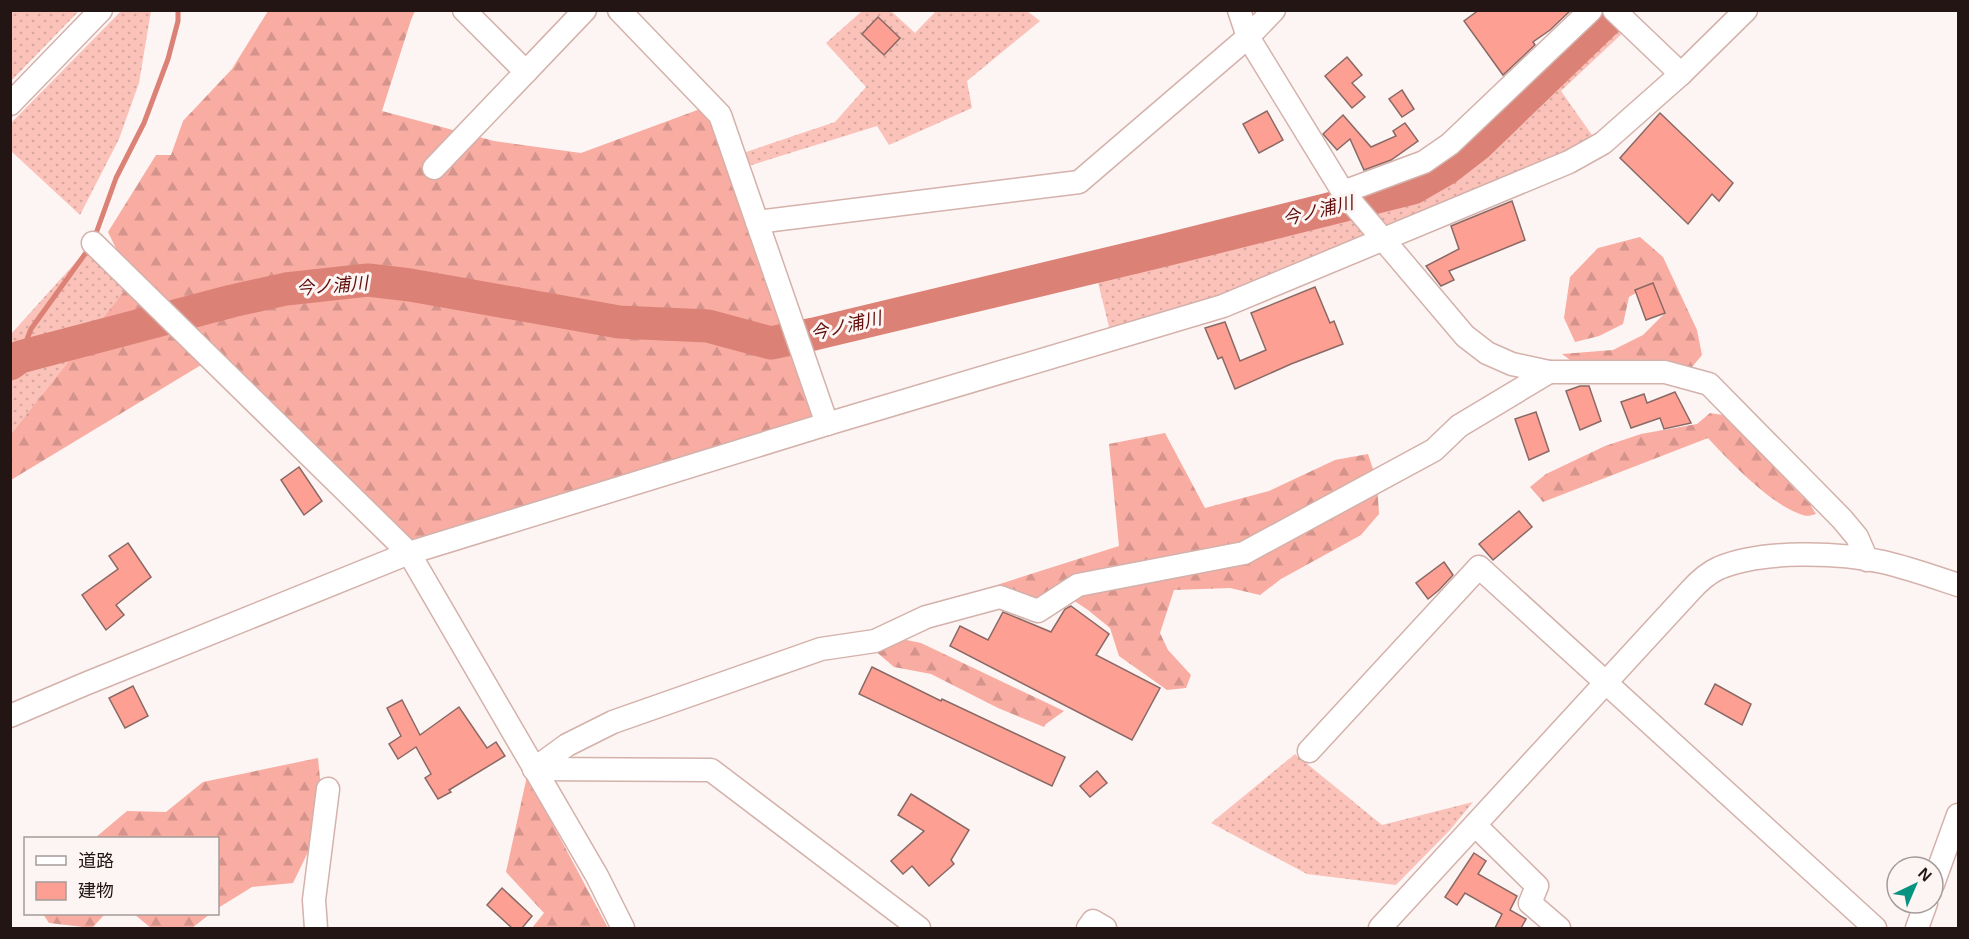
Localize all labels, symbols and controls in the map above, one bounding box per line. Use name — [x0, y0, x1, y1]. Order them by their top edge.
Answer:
water label: 今ノ浦川 — [1281, 192, 1357, 229]
water label: 今ノ浦川 — [295, 273, 371, 299]
water label: 今ノ浦川 — [809, 308, 885, 344]
legend — [24, 837, 219, 915]
text: 道路 — [78, 851, 114, 871]
north arrow — [1885, 855, 1945, 915]
text: N — [1915, 864, 1935, 885]
text: 建物 — [78, 881, 114, 901]

